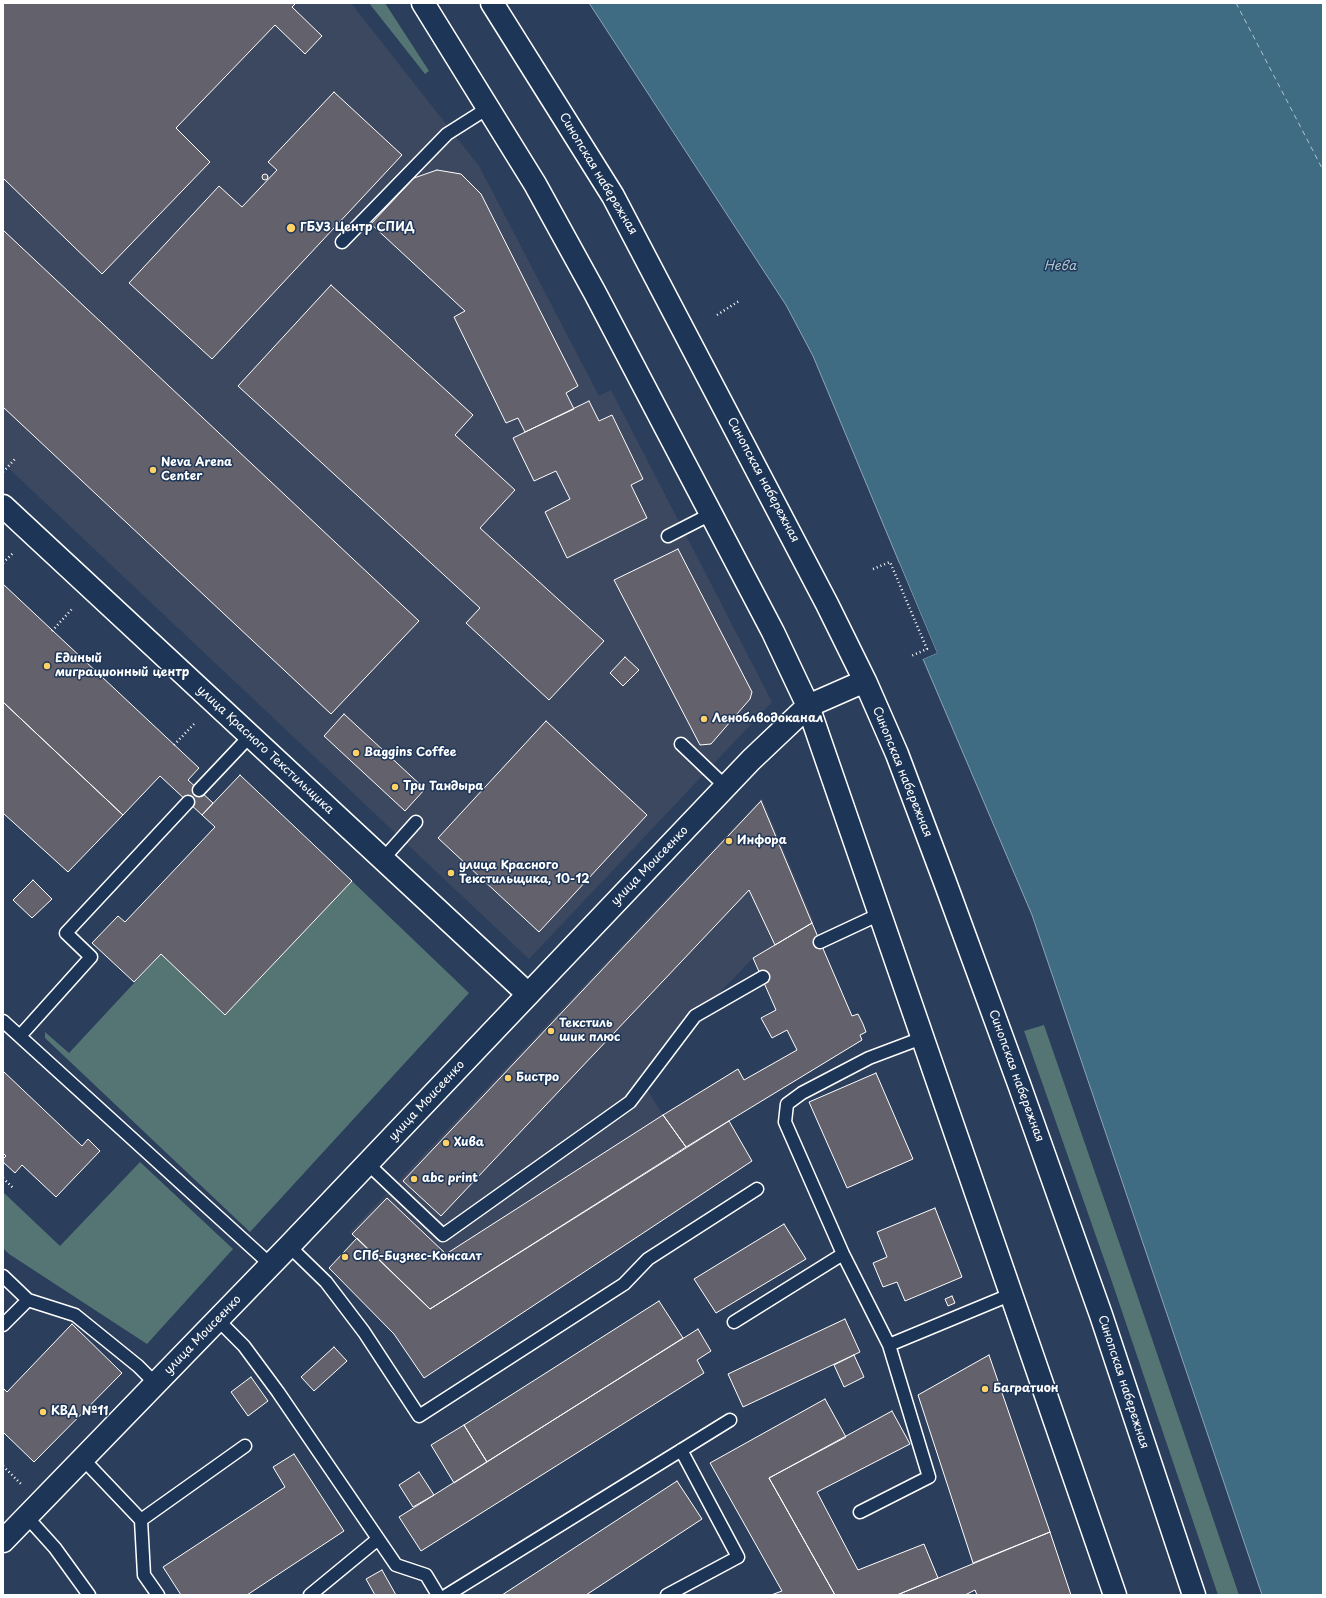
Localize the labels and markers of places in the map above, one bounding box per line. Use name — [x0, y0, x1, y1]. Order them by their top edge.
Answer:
place label: ГБУЗ Центр СПИД — [300, 221, 415, 235]
marker: ГБУЗ Центр СПИД — [285, 222, 297, 234]
place label: Neva Arena Center — [161, 456, 232, 484]
marker: Neva Arena Center — [148, 465, 158, 475]
place label: Единый миграционный центр — [55, 652, 189, 680]
marker: Единый миграционный центр — [42, 661, 52, 671]
place label: Леноблводоканал — [712, 712, 823, 726]
marker: Леноблводоканал — [699, 714, 709, 724]
place label: Baggins Coffee — [364, 746, 456, 760]
marker: Baggins Coffee — [351, 748, 361, 758]
place label: Три Тандыра — [403, 780, 483, 794]
marker: Три Тандыра — [390, 782, 400, 792]
place label: Инфора — [737, 834, 787, 848]
marker: Инфора — [724, 836, 734, 846]
place label: улица Красного Текстильщика, 10-12 — [459, 859, 590, 887]
marker: улица Красного Текстильщика, 10-12 — [446, 868, 456, 878]
place label: Текстиль шик плюс — [559, 1017, 620, 1045]
marker: Текстиль шик плюс — [546, 1026, 556, 1036]
place label: Бистро — [516, 1071, 559, 1085]
marker: Бистро — [503, 1073, 513, 1083]
place label: Хива — [454, 1136, 484, 1150]
marker: Хива — [441, 1138, 451, 1148]
place label: abc print — [422, 1172, 478, 1186]
marker: abc print — [409, 1174, 419, 1184]
place label: СПб-Бизнес-Консалт — [353, 1250, 482, 1264]
marker: СПб-Бизнес-Консалт — [340, 1252, 350, 1262]
place label: Багратион — [993, 1382, 1058, 1396]
marker: Багратион — [980, 1384, 990, 1394]
place label: КВД №11 — [51, 1405, 108, 1419]
marker: КВД №11 — [38, 1407, 48, 1417]

